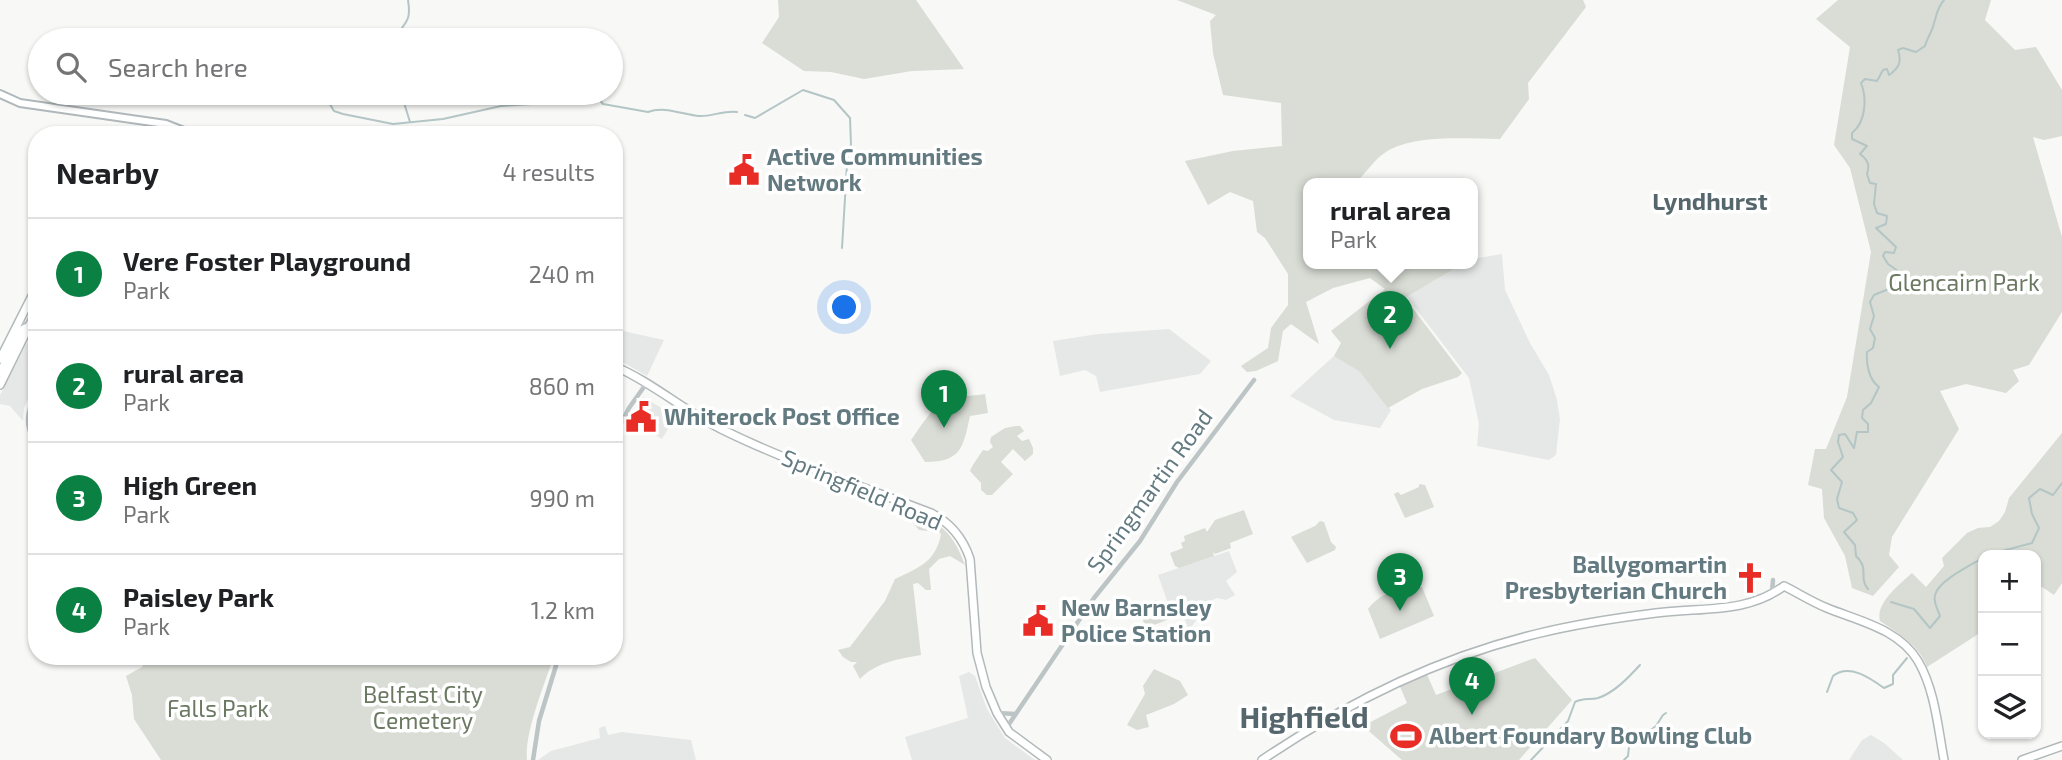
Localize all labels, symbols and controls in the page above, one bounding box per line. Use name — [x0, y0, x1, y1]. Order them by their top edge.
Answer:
search box — [28, 28, 623, 105]
icon: search — [52, 48, 90, 86]
text: Search here — [108, 51, 248, 82]
place label: Active Communities Network — [767, 142, 983, 196]
public building icon: Active Communities Network — [727, 153, 761, 187]
text: Nearby — [56, 154, 159, 190]
text: 4 results — [503, 158, 595, 186]
popup — [1303, 178, 1478, 269]
district label: Lyndhurst — [1652, 186, 1768, 215]
text: rural area — [1330, 194, 1451, 225]
text: Park — [1330, 225, 1377, 253]
text: Vere Foster Playground — [123, 245, 411, 276]
text: 1 — [74, 260, 84, 288]
text: 240 m — [529, 260, 595, 288]
park label: Glencairn Park — [1888, 268, 2040, 296]
text: Park — [123, 276, 170, 304]
your location — [827, 290, 861, 324]
pin: 2 — [1367, 291, 1413, 349]
text: rural area — [123, 357, 244, 388]
pin: 1 — [921, 370, 967, 428]
text: 2 — [72, 372, 86, 400]
text: 860 m — [529, 372, 595, 400]
text: Park — [123, 388, 170, 416]
public building icon: Whiterock Post Office — [624, 400, 658, 434]
place label: Whiterock Post Office — [664, 402, 900, 430]
street label: Springmartin Road — [1080, 403, 1218, 578]
street label: Springfield Road — [778, 443, 947, 536]
text: High Green — [123, 469, 257, 500]
text: 3 — [72, 484, 86, 512]
text: 990 m — [530, 484, 595, 512]
text: Park — [123, 500, 170, 528]
place label: Ballygomartin Presbyterian Church — [1505, 550, 1727, 604]
map controls — [1978, 550, 2041, 739]
button: + — [1978, 550, 2041, 613]
pin: 3 — [1377, 553, 1423, 611]
church icon: Ballygomartin Presbyterian Church — [1733, 561, 1767, 595]
text: Paisley Park — [123, 581, 274, 612]
place label: New Barnsley Police Station — [1061, 593, 1212, 647]
text: 4 — [72, 596, 86, 624]
text: 1.2 km — [531, 596, 595, 624]
public building icon: New Barnsley Police Station — [1021, 604, 1055, 638]
text: Park — [123, 612, 170, 640]
button: − — [1978, 613, 2041, 676]
pin: 4 — [1449, 657, 1495, 715]
button: layers — [1978, 676, 2041, 739]
park label: Belfast City Cemetery — [363, 680, 483, 734]
park label: Falls Park — [167, 694, 269, 722]
district label: Highfield — [1239, 698, 1369, 734]
sports icon: Albert Foundary Bowling Club — [1389, 719, 1423, 753]
place label: Albert Foundary Bowling Club — [1429, 721, 1752, 749]

